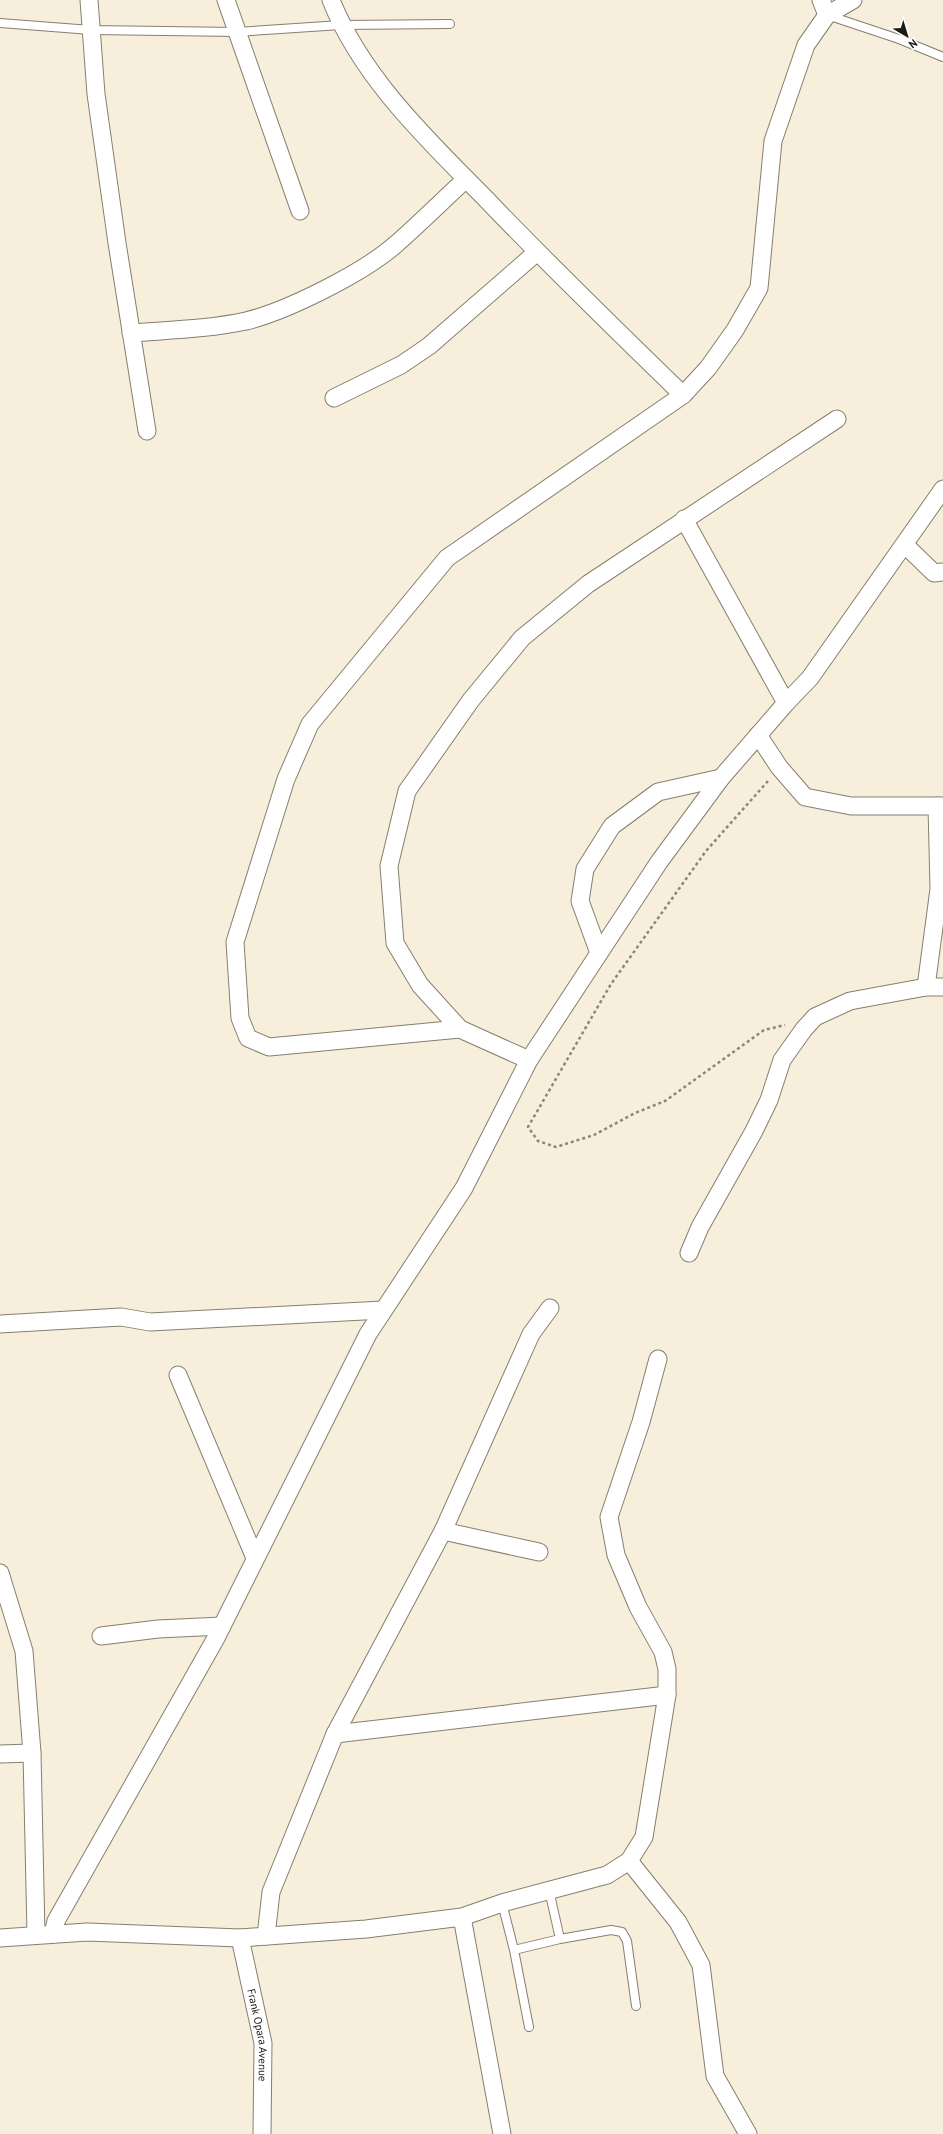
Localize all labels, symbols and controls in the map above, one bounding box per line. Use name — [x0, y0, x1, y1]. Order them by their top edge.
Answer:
north arrow — [887, 16, 927, 56]
text: N — [906, 36, 920, 52]
street label: Frank Opara Avenue — [244, 1987, 270, 2082]

